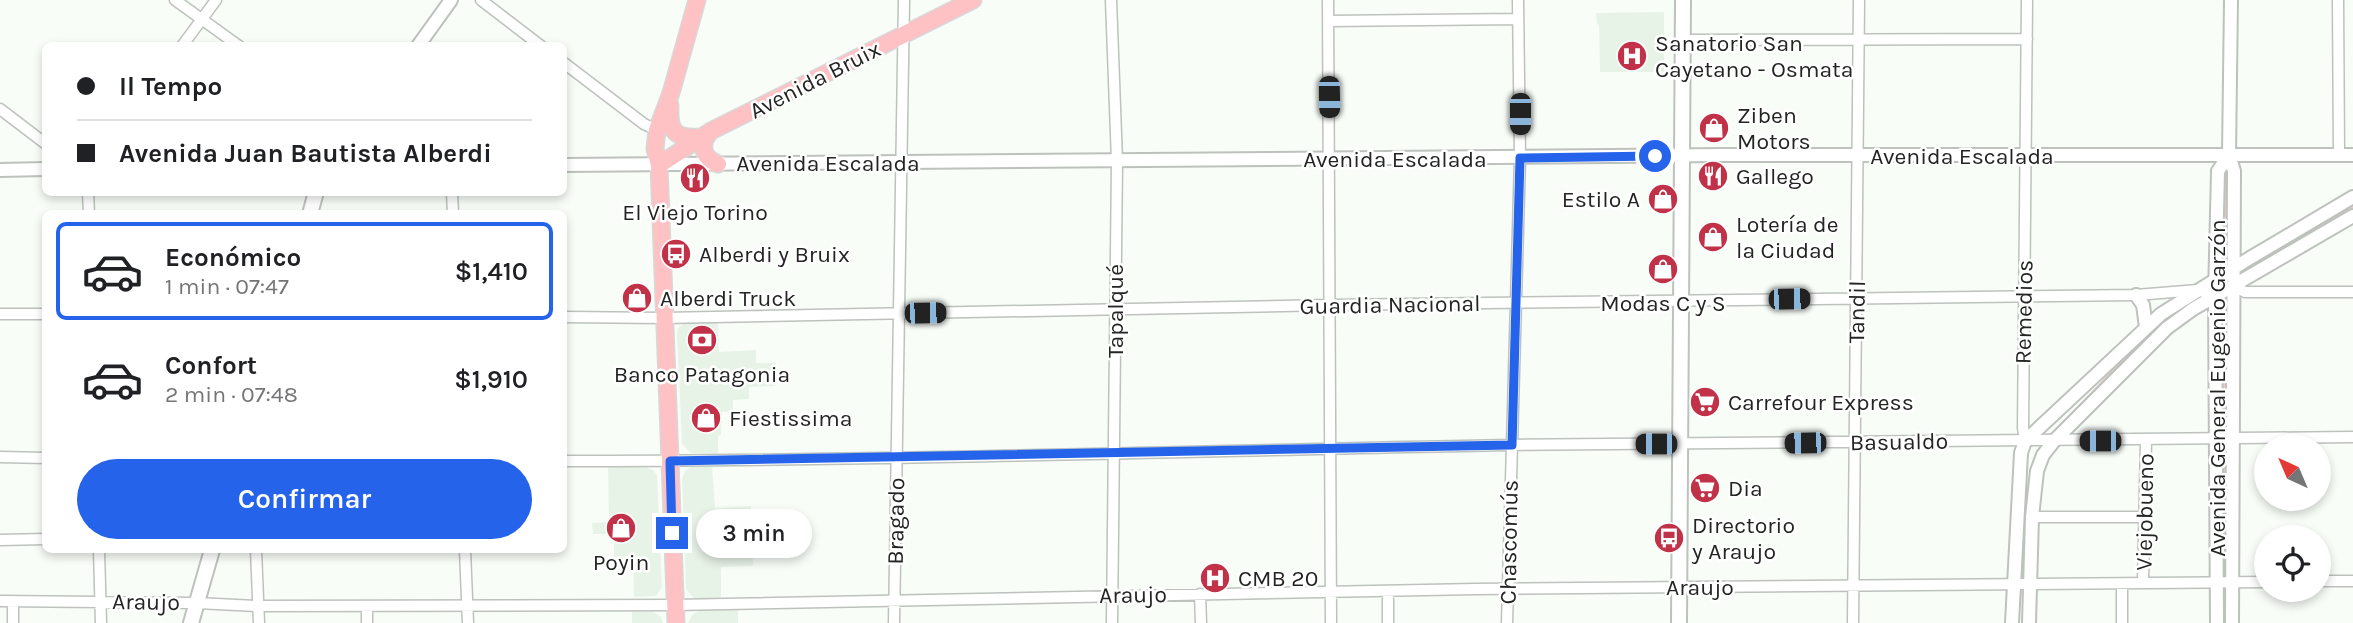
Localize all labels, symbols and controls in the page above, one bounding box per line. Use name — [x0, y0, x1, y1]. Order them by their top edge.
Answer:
place label: Sanatorio San Cayetano - Osmata — [1655, 30, 1853, 83]
street label: Avenida Bruix — [745, 35, 885, 125]
hospital icon: Sanatorio San Cayetano - Osmata — [1615, 39, 1649, 73]
text: Il Tempo — [119, 71, 222, 102]
car — [1319, 76, 1340, 118]
car — [1510, 93, 1531, 135]
place label: Ziben Motors — [1737, 102, 1811, 155]
shop icon: Ziben Motors — [1697, 111, 1731, 145]
text: Avenida Juan Bautista Alberdi — [119, 138, 492, 169]
route start — [1639, 140, 1671, 172]
street label: Avenida Escalada — [1870, 143, 2054, 170]
street label: Avenida Escalada — [1303, 146, 1487, 173]
street label: Avenida Escalada — [736, 150, 920, 177]
restaurant icon: Gallego — [1696, 159, 1730, 193]
restaurant icon: El Viejo Torino — [678, 161, 712, 195]
place label: Gallego — [1736, 163, 1814, 190]
shop icon: Estilo A — [1646, 182, 1680, 216]
place label: Estilo A — [1562, 186, 1640, 213]
place label: El Viejo Torino — [622, 199, 768, 226]
place label: Lotería de la Ciudad — [1736, 211, 1839, 264]
street label: Avenida General Eugenio Garzón — [2204, 219, 2231, 557]
shop icon: Lotería de la Ciudad — [1696, 220, 1730, 254]
bus stop icon: Alberdi y Bruix — [659, 237, 693, 271]
icon: car — [81, 240, 144, 303]
place label: Alberdi y Bruix — [699, 241, 850, 268]
text: Económico — [165, 242, 301, 273]
shop icon: Modas C y S — [1646, 252, 1680, 286]
text: $1,410 — [455, 256, 528, 287]
street label: Remedios — [2010, 260, 2038, 364]
street label: Tapalqué — [1102, 264, 1129, 358]
text: 1 min · 07:47 — [165, 273, 289, 300]
street label: Tandil — [1843, 280, 1871, 344]
shop icon: Alberdi Truck — [620, 281, 654, 315]
place label: Alberdi Truck — [660, 285, 796, 312]
car — [1768, 288, 1811, 310]
street label: Guardia Nacional — [1299, 290, 1481, 320]
place label: Modas C y S — [1600, 290, 1726, 317]
car — [904, 302, 947, 324]
bank icon: Banco Patagonia — [685, 323, 719, 357]
icon: car — [81, 348, 144, 411]
text: Confort — [165, 350, 257, 381]
place label: Banco Patagonia — [614, 361, 790, 388]
text: $1,910 — [454, 364, 528, 395]
text: 2 min · 07:48 — [165, 381, 298, 408]
supermarket icon: Carrefour Express — [1688, 385, 1722, 419]
place label: Carrefour Express — [1728, 389, 1914, 416]
shop icon: Fiestissima — [689, 401, 723, 435]
place label: Fiestissima — [729, 405, 853, 432]
street label: Basualdo — [1850, 428, 1948, 456]
car — [2080, 431, 2122, 452]
car — [1784, 432, 1827, 454]
car — [1636, 434, 1678, 455]
north arrow — [2254, 434, 2331, 511]
map controls — [2254, 434, 2331, 602]
street label: Viejobueno — [2130, 453, 2160, 571]
button: Confirmar — [77, 459, 532, 539]
supermarket icon: Dia — [1688, 471, 1722, 505]
place label: Dia — [1728, 475, 1763, 502]
street label: Bragado — [882, 477, 910, 565]
street label: Chascomús — [1494, 479, 1524, 605]
callout: 3 min — [696, 508, 812, 558]
shop icon: Poyin — [604, 511, 638, 545]
place label: Directorio y Araujo — [1691, 512, 1795, 565]
route end — [656, 517, 688, 549]
text: 3 min — [722, 520, 786, 547]
bus stop icon: Directorio y Araujo — [1652, 521, 1686, 555]
button: locate — [2254, 525, 2331, 602]
place label: Poyin — [593, 549, 649, 576]
hospital icon: CMB 20 — [1198, 561, 1232, 595]
place label: CMB 20 — [1238, 565, 1318, 592]
street label: Araujo — [1666, 574, 1734, 601]
street label: Araujo — [1099, 581, 1167, 609]
street label: Araujo — [112, 588, 180, 616]

